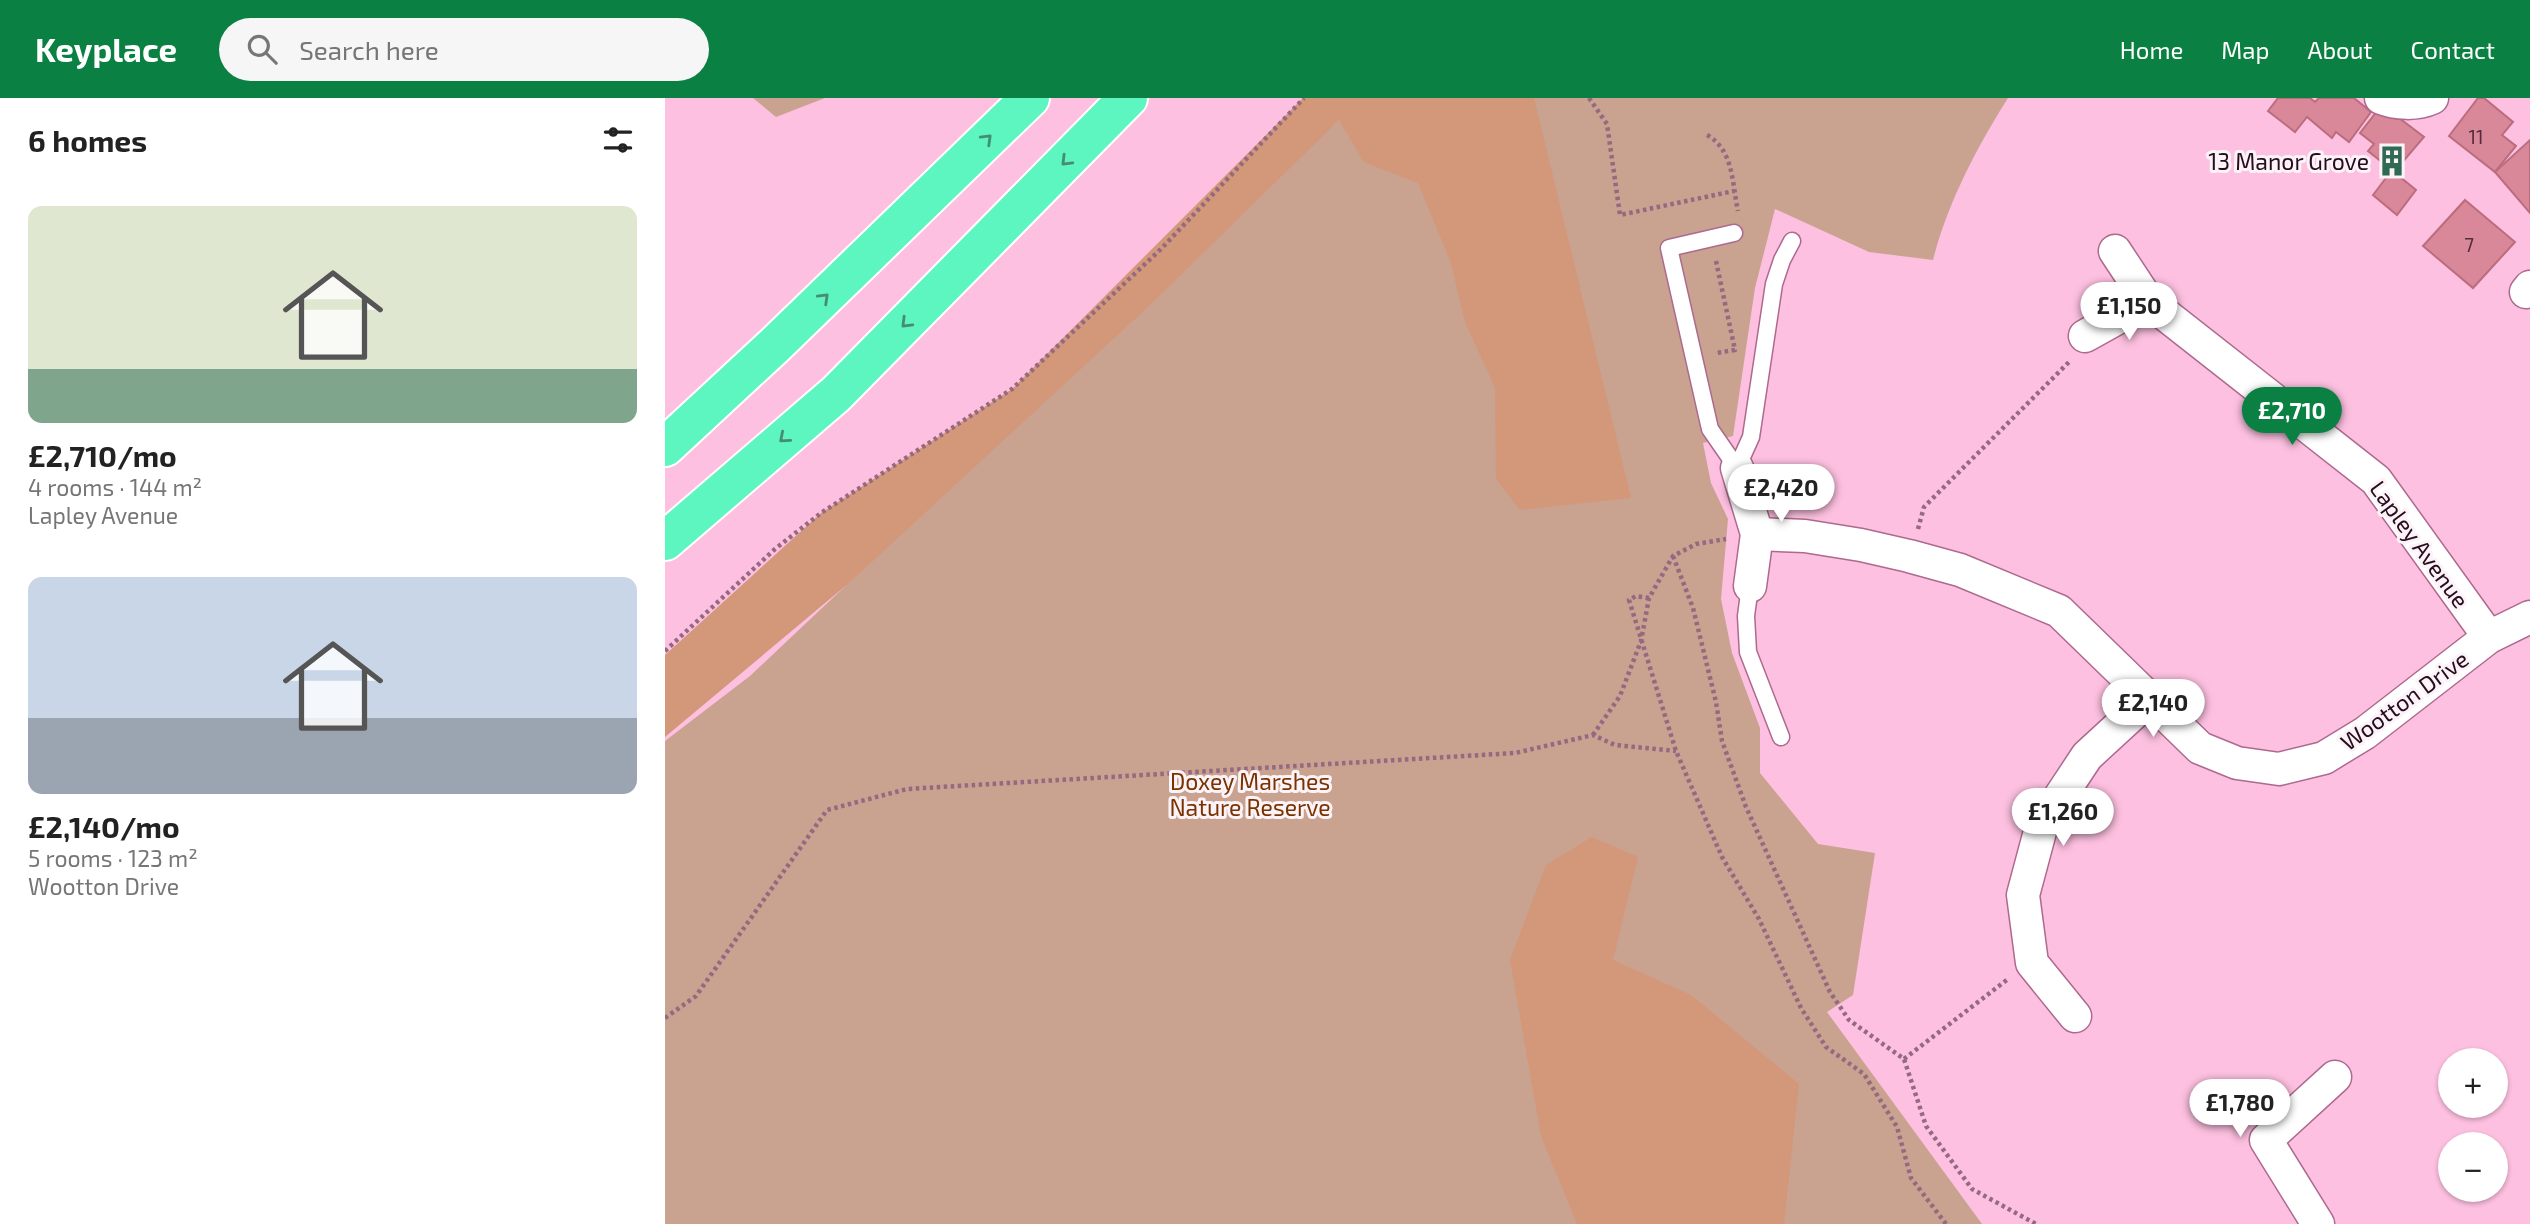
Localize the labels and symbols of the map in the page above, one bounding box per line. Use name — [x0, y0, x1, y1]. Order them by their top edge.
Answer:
house number: 11 — [2468, 125, 2484, 148]
one-way arrow — [979, 135, 992, 148]
building icon: 13 Manor Grove — [2375, 144, 2409, 178]
place label: 13 Manor Grove — [2208, 147, 2369, 175]
one-way arrow — [1062, 153, 1075, 166]
house number: 7 — [2464, 233, 2474, 256]
pin: £1,150 — [2072, 282, 2186, 342]
one-way arrow — [815, 293, 828, 306]
one-way arrow — [902, 314, 915, 327]
pin: £2,710 — [2235, 388, 2349, 447]
one-way arrow — [780, 430, 793, 442]
pin: £2,420 — [1724, 464, 1838, 524]
street label: Lapley Avenue — [2365, 475, 2475, 613]
street label: Wootton Drive — [2335, 644, 2473, 756]
pin: £2,140 — [2096, 680, 2210, 739]
park label: Doxey Marshes Nature Reserve — [1169, 767, 1331, 821]
pin: £1,260 — [2006, 788, 2120, 848]
pin: £1,780 — [2183, 1080, 2297, 1139]

